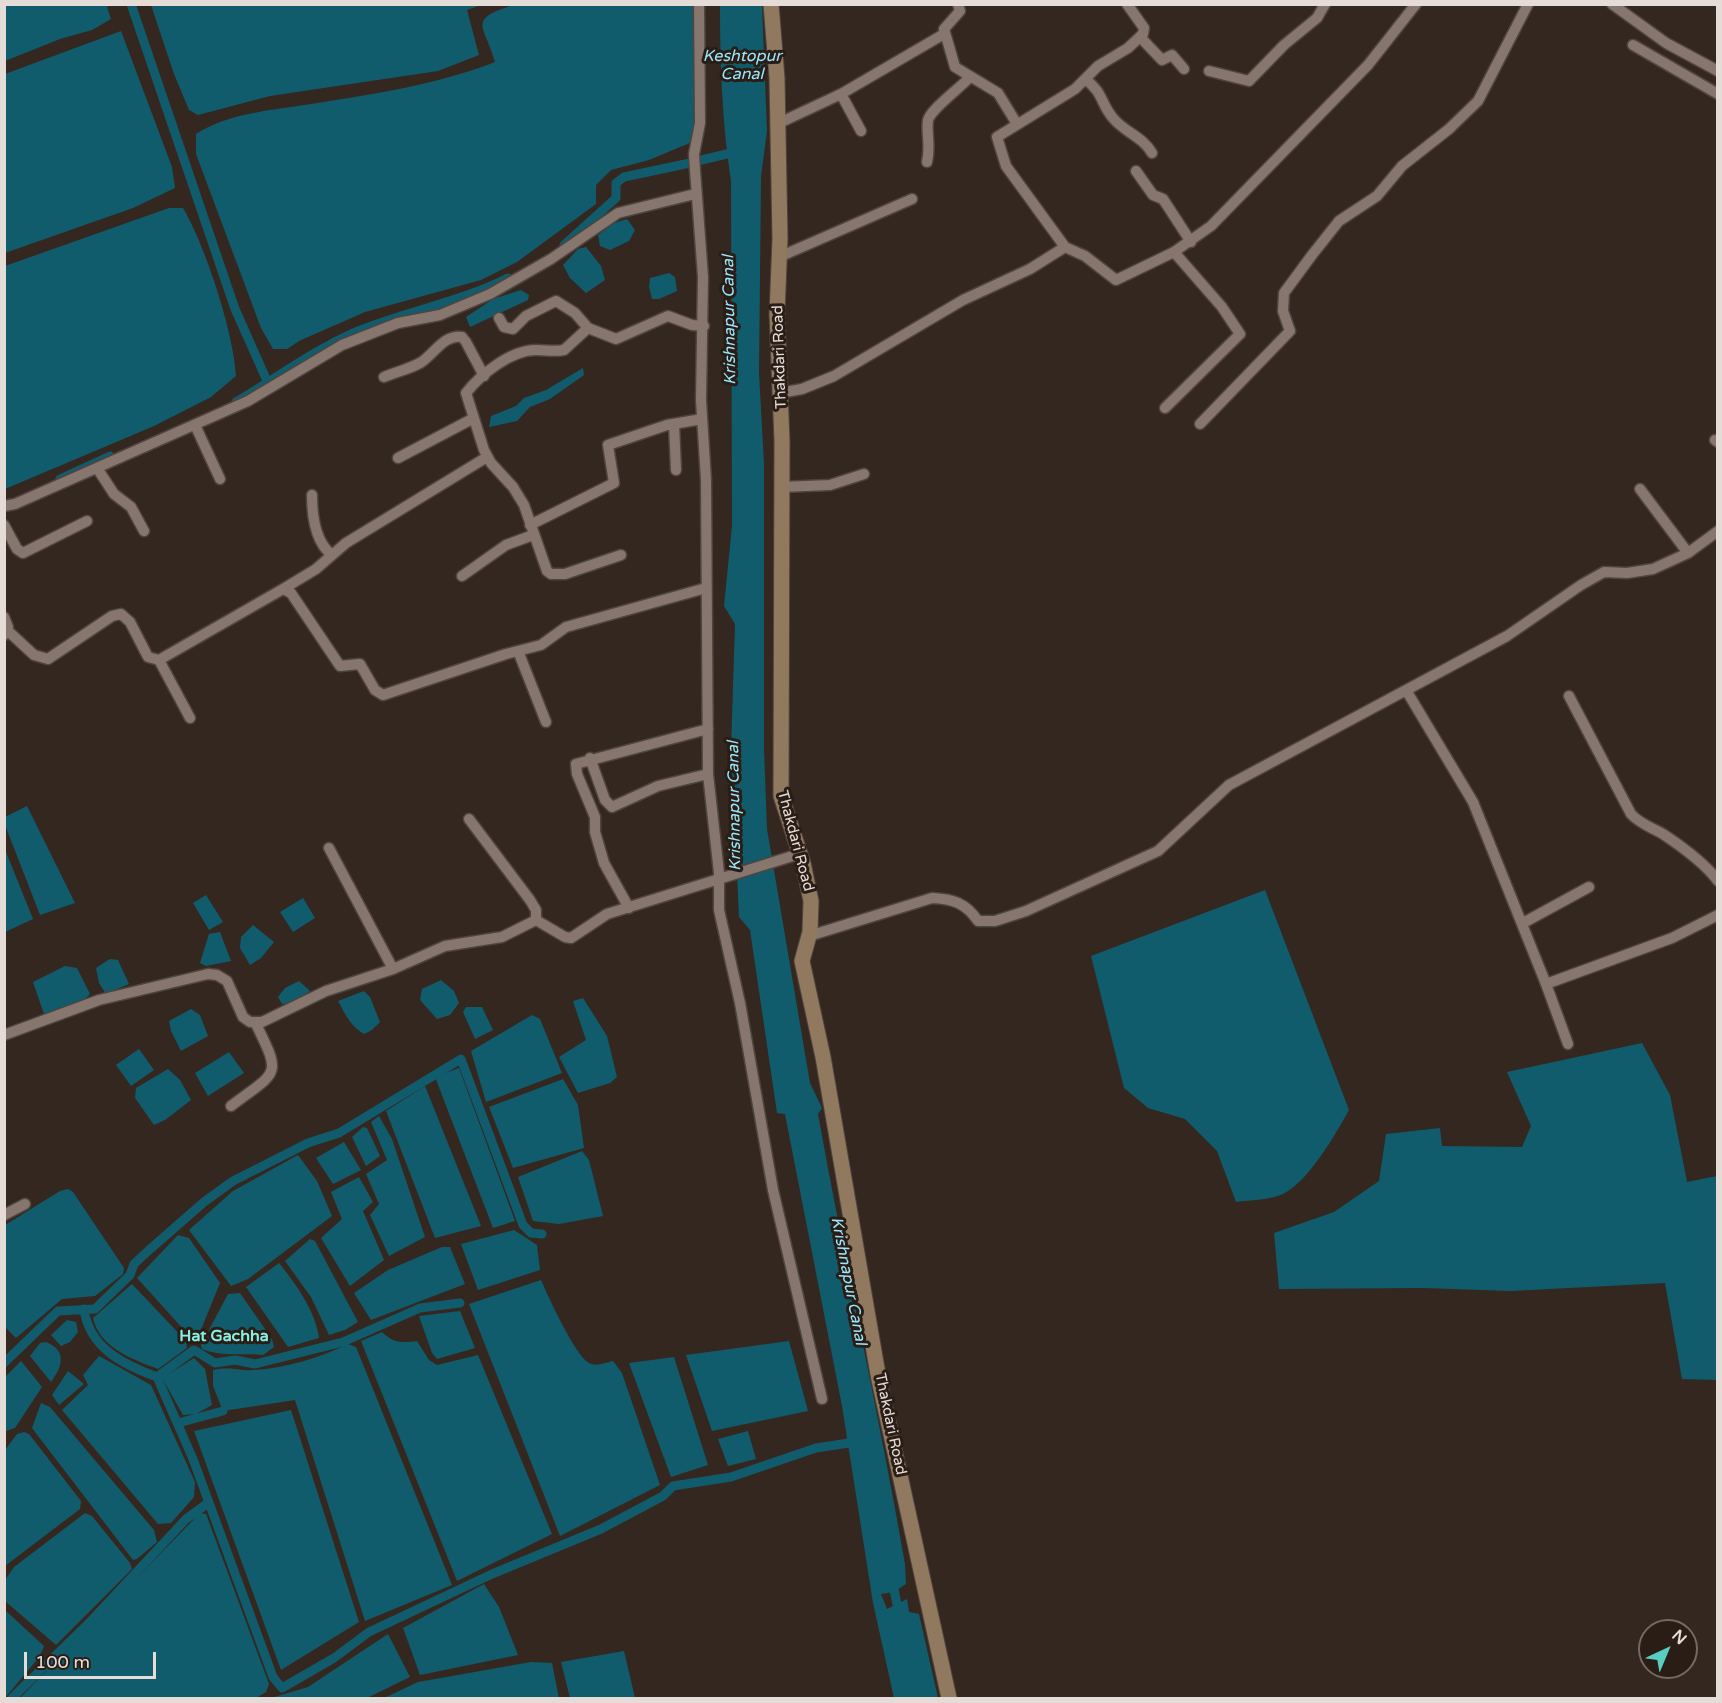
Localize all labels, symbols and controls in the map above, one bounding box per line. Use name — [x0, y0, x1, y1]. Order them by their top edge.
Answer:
water label: Keshtopur Canal — [703, 47, 781, 85]
water label: Krishnapur Canal — [719, 255, 741, 385]
street label: Thakdari Road — [769, 305, 791, 409]
water label: Krishnapur Canal — [724, 741, 746, 871]
street label: Thakdari Road — [773, 789, 817, 893]
water label: Krishnapur Canal — [826, 1215, 870, 1347]
district label: Hat Gachha — [179, 1327, 269, 1347]
street label: Thakdari Road — [870, 1371, 910, 1477]
north arrow — [1638, 1619, 1698, 1679]
text: N — [1668, 1626, 1691, 1649]
scale bar — [27, 1640, 159, 1678]
text: 100 m — [35, 1651, 90, 1673]

